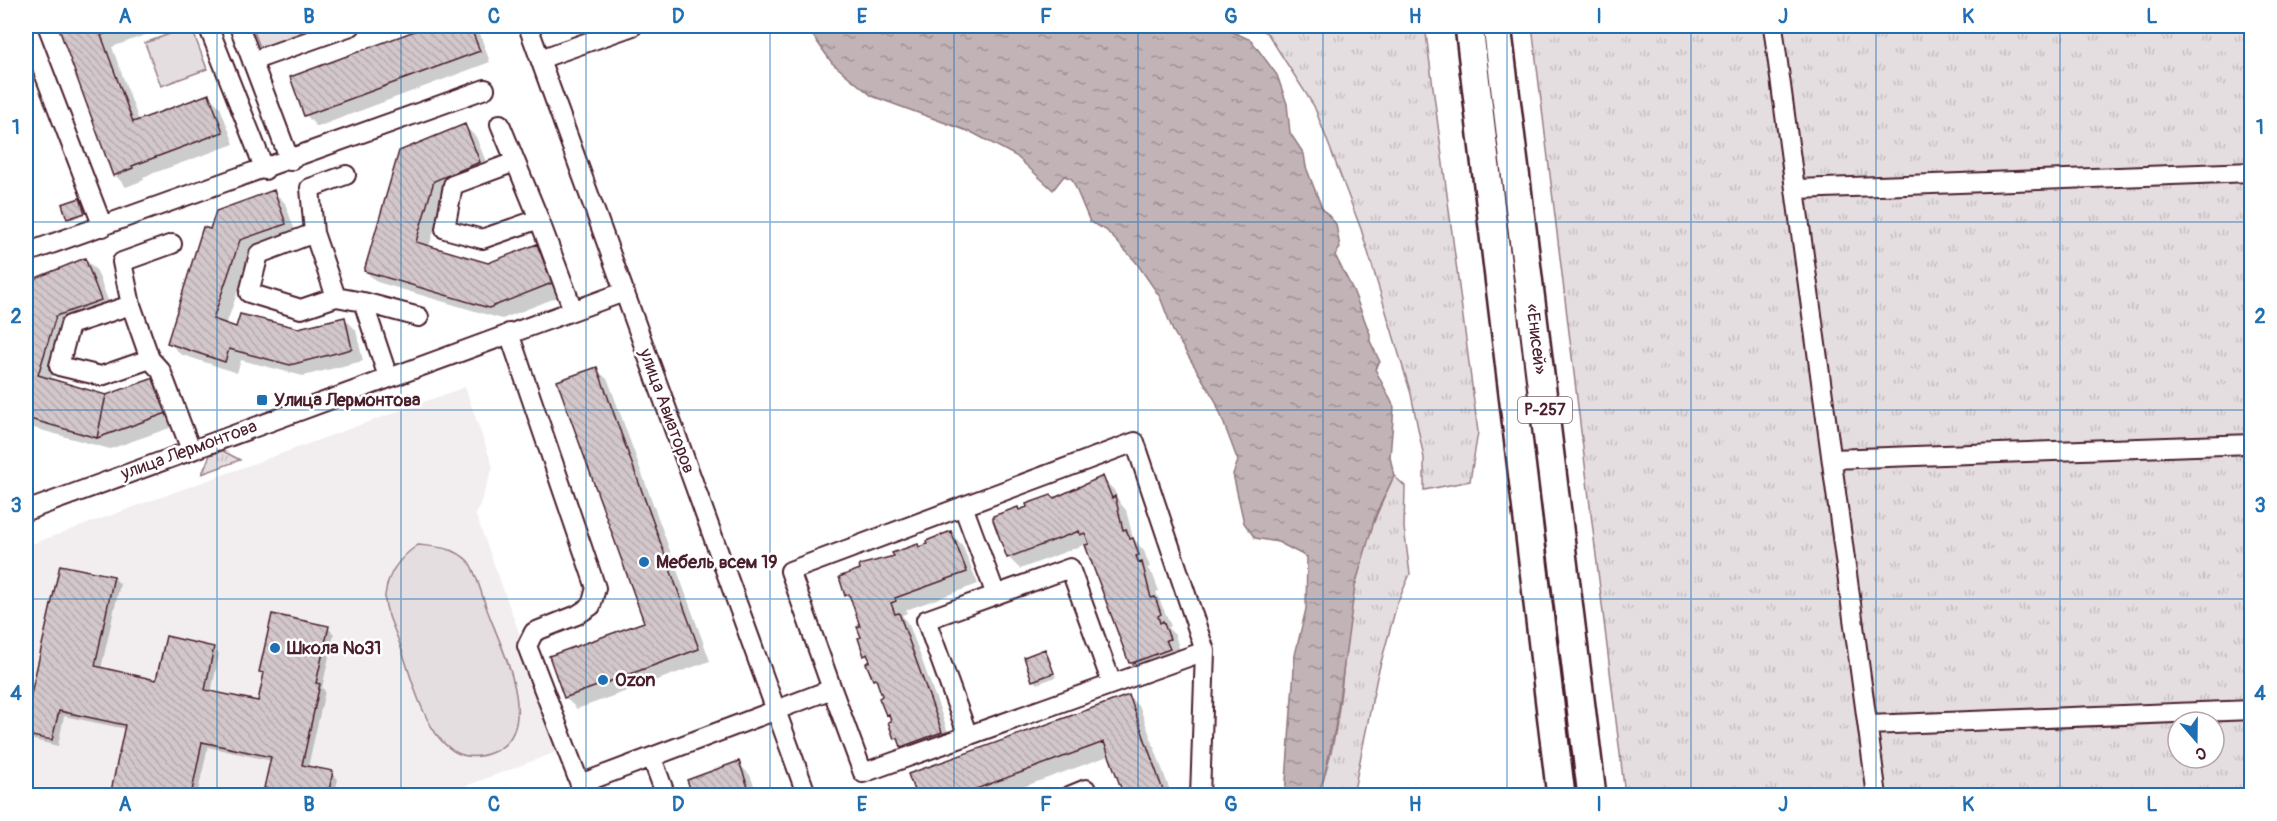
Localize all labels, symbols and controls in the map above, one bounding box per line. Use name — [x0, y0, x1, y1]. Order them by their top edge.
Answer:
text: A — [119, 4, 132, 29]
text: B — [303, 4, 315, 29]
text: C — [488, 4, 500, 29]
text: D — [672, 4, 685, 29]
text: E — [857, 4, 868, 29]
text: F — [1040, 4, 1052, 29]
text: G — [1224, 4, 1238, 29]
text: H — [1409, 4, 1422, 29]
text: I — [1596, 4, 1602, 29]
text: J — [1778, 4, 1788, 29]
text: K — [1962, 4, 1974, 29]
text: L — [2146, 4, 2158, 29]
text: 1 — [12, 115, 20, 140]
text: 1 — [2256, 115, 2264, 140]
street label: «Енисей» — [1520, 302, 1552, 376]
text: 2 — [10, 304, 22, 329]
text: 2 — [2254, 304, 2266, 329]
street label: улица Авиаторов — [633, 344, 700, 477]
place label: Улица Лермонтова — [274, 389, 421, 412]
marker: Улица Лермонтова — [255, 393, 269, 407]
road number: Р-257 — [1518, 397, 1572, 423]
street label: улица Лермонтова — [117, 415, 260, 486]
text: 3 — [10, 493, 22, 518]
text: 3 — [2254, 493, 2266, 518]
place label: Мебель всем 19 — [656, 551, 778, 574]
marker: Мебель всем 19 — [637, 555, 651, 569]
place label: Школа №31 — [286, 637, 381, 660]
marker: Школа №31 — [268, 641, 282, 655]
place label: Ozon — [615, 669, 655, 692]
marker: Ozon — [596, 673, 610, 687]
text: 4 — [10, 681, 22, 706]
text: 4 — [2254, 681, 2266, 706]
north arrow — [2166, 710, 2226, 770]
text: С — [2193, 742, 2209, 764]
text: A — [119, 792, 132, 817]
text: B — [303, 792, 315, 817]
text: C — [488, 792, 500, 817]
text: D — [672, 792, 685, 817]
text: E — [857, 792, 868, 817]
text: F — [1040, 792, 1052, 817]
text: G — [1224, 792, 1238, 817]
text: H — [1409, 792, 1422, 817]
text: I — [1596, 792, 1602, 817]
text: J — [1778, 792, 1788, 817]
text: K — [1962, 792, 1974, 817]
text: L — [2146, 792, 2158, 817]

